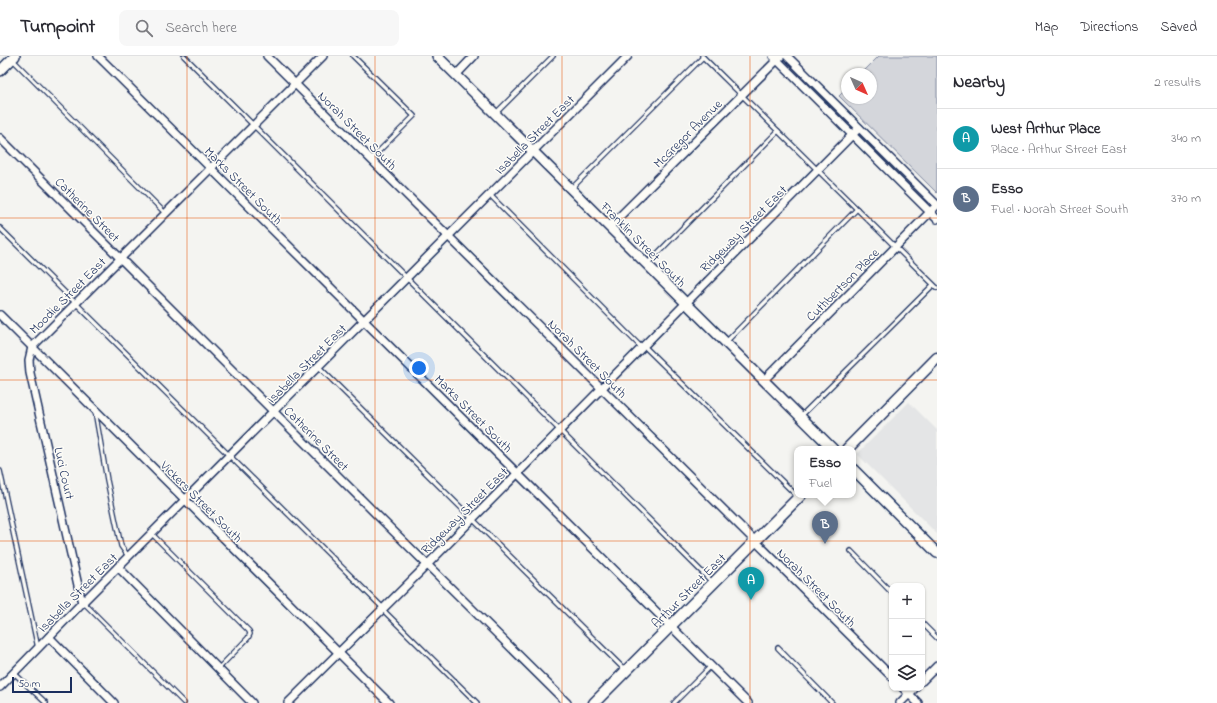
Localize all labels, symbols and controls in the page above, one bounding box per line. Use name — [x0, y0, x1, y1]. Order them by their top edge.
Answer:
search box — [119, 10, 399, 46]
text: Turnpoint — [20, 14, 95, 41]
icon: search — [133, 17, 155, 39]
text: Search here — [165, 17, 237, 39]
text: Map — [1035, 17, 1058, 38]
text: Directions — [1080, 17, 1138, 38]
text: Saved — [1160, 17, 1197, 38]
north arrow — [841, 68, 877, 104]
text: Nearby — [953, 70, 1005, 95]
text: 2 results — [1154, 73, 1201, 92]
street label: Norah Street South — [313, 87, 401, 175]
street label: Isabella Street East — [491, 90, 580, 179]
street label: McGregor Avenue — [649, 95, 728, 173]
text: West Arthur Place — [991, 118, 1101, 140]
text: A — [962, 129, 970, 148]
text: 340 m — [1171, 129, 1201, 148]
text: Place · Arthur Street East — [991, 140, 1127, 159]
street label: Marks Street South — [200, 143, 286, 229]
street label: Catherine Street — [50, 173, 124, 247]
text: Esso — [991, 178, 1023, 200]
street label: Ridgeway Street East — [696, 181, 793, 278]
text: B — [962, 189, 970, 208]
text: 370 m — [1171, 189, 1201, 208]
street label: Franklin Street South — [595, 197, 690, 292]
text: Fuel · Norah Street South — [991, 200, 1128, 219]
street label: Cuthbertson Place — [802, 244, 884, 326]
street label: Moodie Street East — [25, 253, 111, 339]
street label: Norah Street South — [543, 315, 631, 403]
street label: Isabella Street East — [263, 319, 352, 408]
your location — [409, 358, 429, 378]
street label: Marks Street South — [430, 371, 516, 457]
street label: Catherine Street — [279, 402, 353, 476]
street label: Luci Court — [48, 445, 79, 502]
popup — [794, 446, 856, 498]
text: Esso — [809, 452, 841, 474]
street label: Vickers Street South — [155, 456, 246, 547]
street label: Ridgeway Street East — [417, 463, 514, 560]
text: Fuel — [809, 474, 832, 493]
pin: B — [812, 511, 838, 544]
street label: Norah Street South — [772, 544, 860, 632]
street label: Isabella Street East — [34, 548, 123, 637]
street label: Arthur Street East — [647, 549, 731, 633]
pin: A — [738, 567, 764, 600]
map controls — [889, 583, 925, 691]
button: + — [889, 583, 925, 619]
button: − — [889, 619, 925, 655]
button: layers — [889, 655, 925, 691]
scale bar — [12, 675, 72, 694]
text: 50 m — [18, 676, 40, 692]

